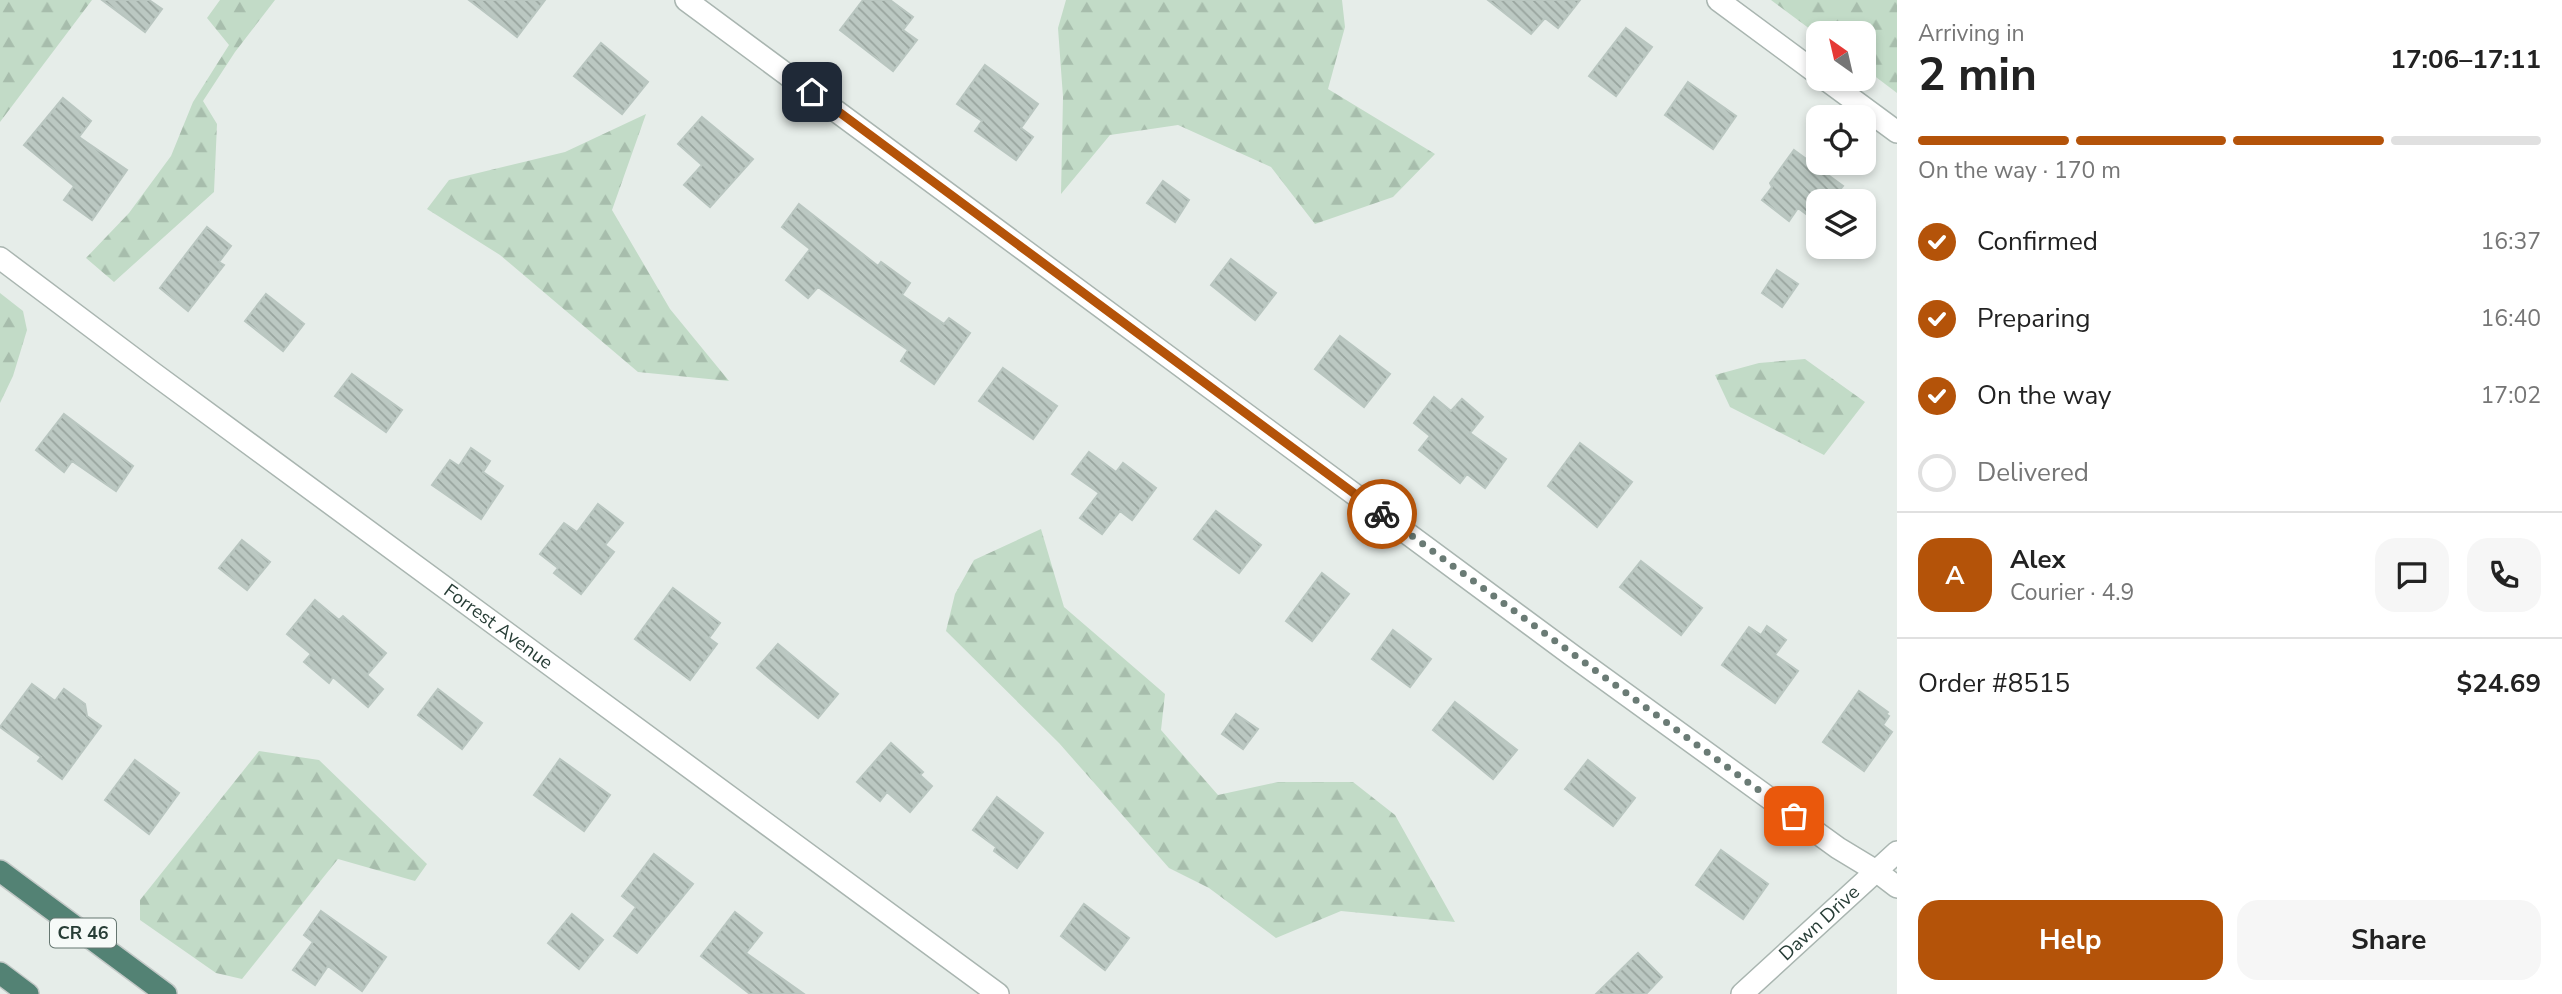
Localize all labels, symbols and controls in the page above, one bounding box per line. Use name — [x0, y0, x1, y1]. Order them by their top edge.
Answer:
text: Arriving in — [1918, 18, 2025, 49]
north arrow — [1806, 21, 1876, 91]
map controls — [1806, 21, 1876, 259]
text: 17:06–17:11 — [2390, 42, 2541, 77]
text: 2 min — [1918, 43, 2037, 106]
pin — [782, 62, 842, 122]
icon: home — [793, 73, 831, 111]
button: locate — [1806, 105, 1876, 175]
text: On the way · 170 m — [1918, 155, 2121, 186]
button: layers — [1806, 189, 1876, 259]
icon: check — [1918, 223, 1956, 261]
text: Confirmed — [1977, 224, 2098, 259]
text: 16:37 — [2481, 226, 2541, 257]
icon: check — [1918, 300, 1956, 338]
text: Preparing — [1977, 301, 2090, 336]
text: 16:40 — [2481, 303, 2541, 334]
icon: check — [1918, 377, 1956, 415]
text: On the way — [1977, 378, 2111, 413]
text: 17:02 — [2481, 380, 2541, 411]
text: Delivered — [1977, 455, 2089, 490]
courier — [1347, 479, 1417, 549]
icon: bike — [1363, 495, 1401, 533]
button: chat — [2375, 538, 2449, 612]
button: phone — [2467, 538, 2541, 612]
text: Alex — [2010, 542, 2066, 577]
text: A — [1945, 558, 1965, 593]
text: Courier · 4.9 — [2010, 577, 2134, 608]
street label: Forrest Avenue — [438, 578, 558, 676]
text: Order #8515 — [1918, 666, 2070, 701]
text: $24.69 — [2457, 666, 2541, 701]
pin — [1764, 786, 1824, 846]
icon: bag — [1775, 797, 1813, 835]
street label: Dawn Drive — [1773, 879, 1865, 967]
button: Help — [1918, 900, 2223, 980]
button: Share — [2237, 900, 2541, 980]
road number: CR 46 — [50, 918, 116, 948]

